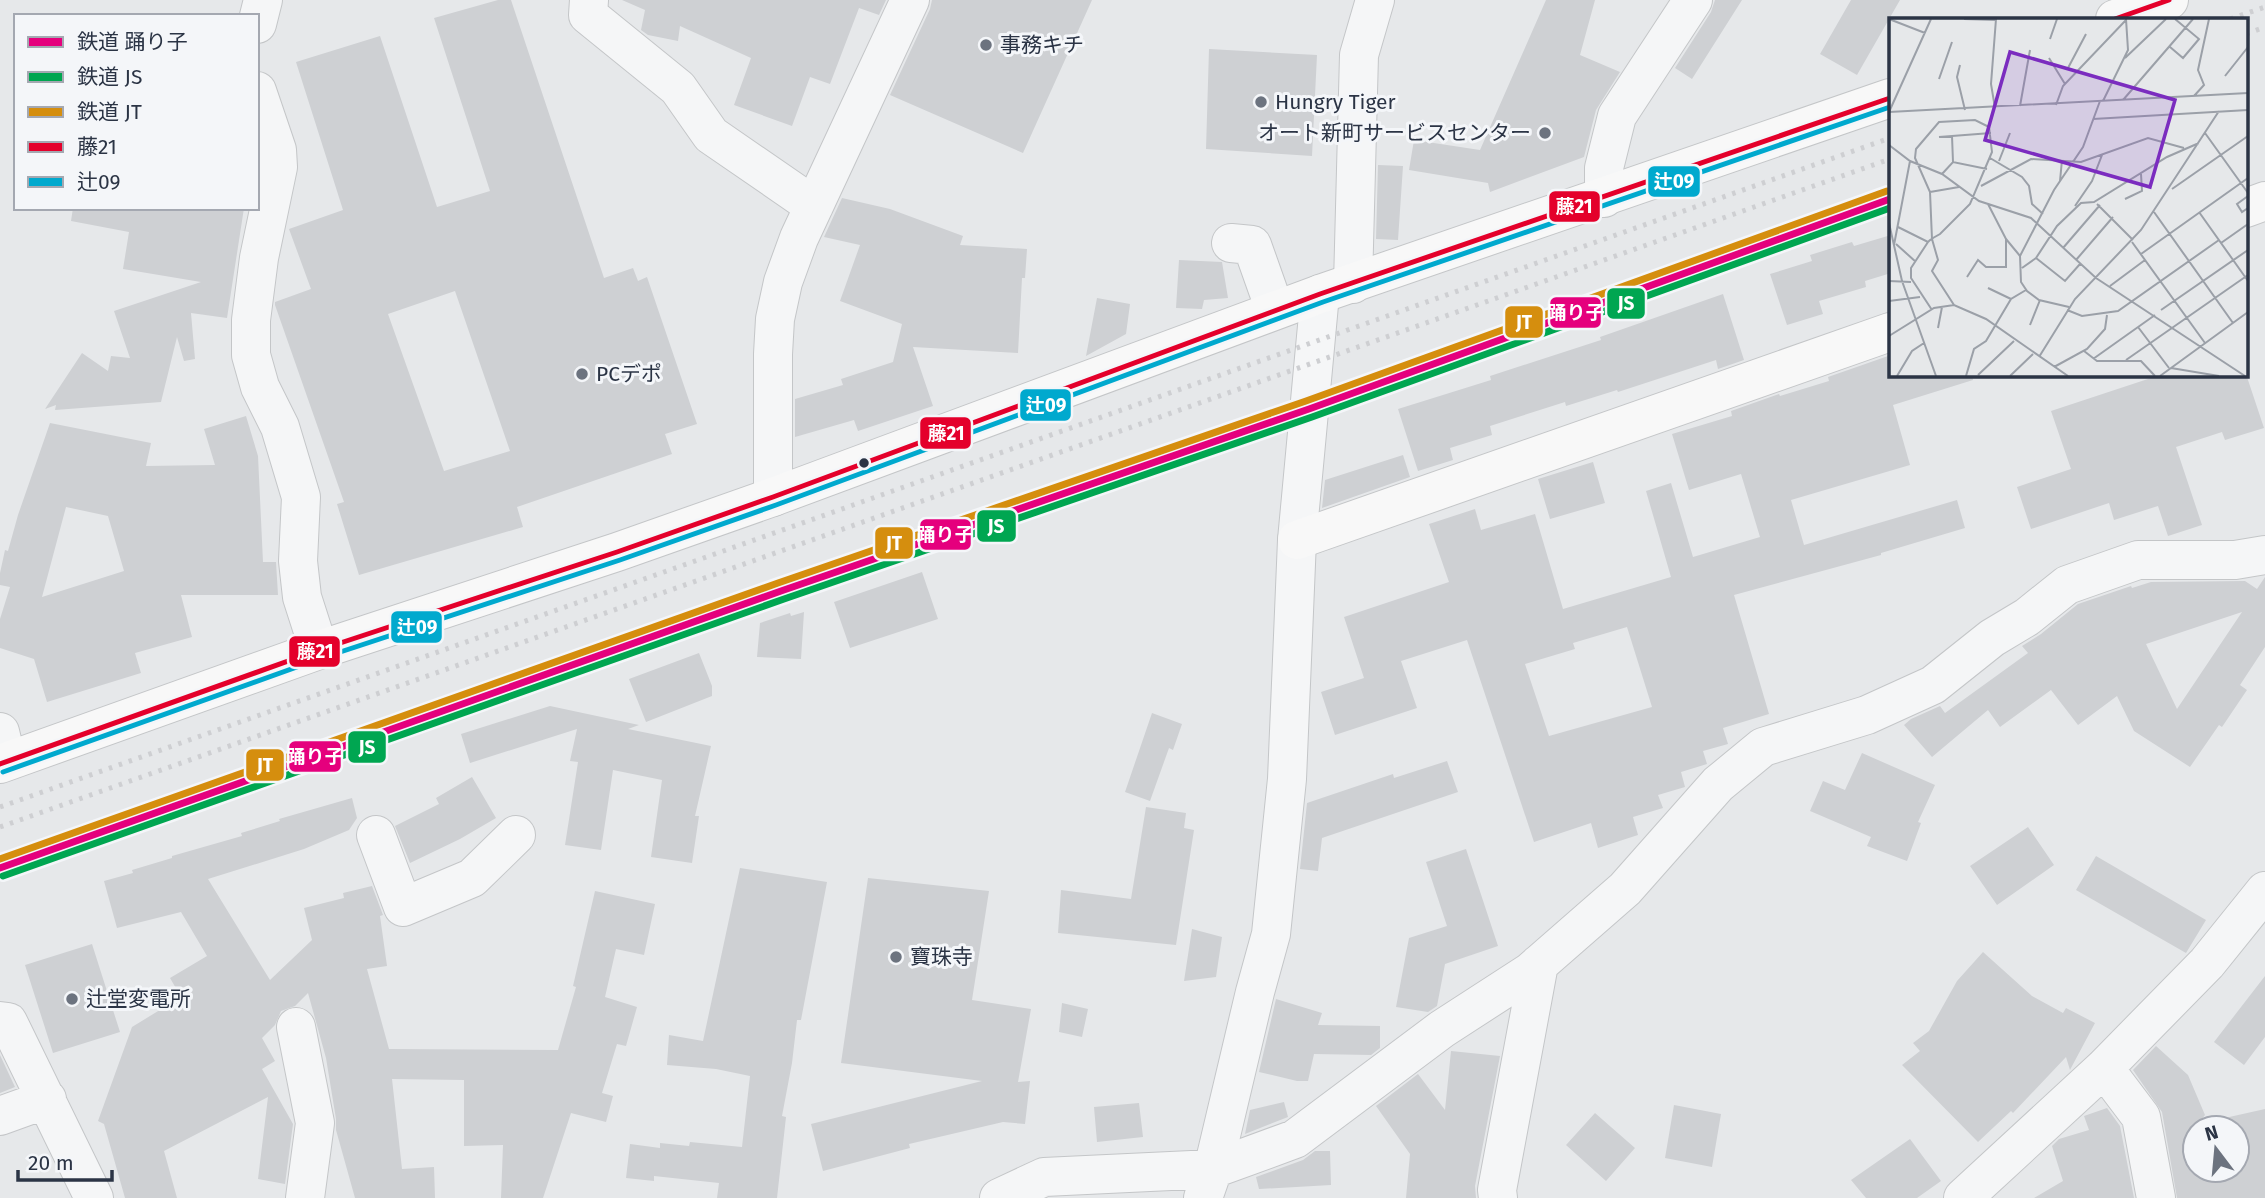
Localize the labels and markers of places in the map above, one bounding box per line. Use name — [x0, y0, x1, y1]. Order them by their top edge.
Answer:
place label: 事務キチ — [1000, 32, 1084, 58]
marker: 事務キチ — [978, 37, 994, 53]
place label: Hungry Tiger — [1275, 89, 1396, 115]
marker: Hungry Tiger — [1253, 94, 1269, 110]
place label: オート新町サービスセンター — [1258, 120, 1531, 146]
marker: オート新町サービスセンター — [1537, 125, 1553, 141]
place label: PCデポ — [596, 361, 662, 387]
marker: PCデポ — [574, 366, 590, 382]
unlabelled marker — [857, 456, 871, 470]
place label: 寶珠寺 — [910, 944, 973, 970]
marker: 寶珠寺 — [888, 949, 904, 965]
place label: 辻堂変電所 — [86, 986, 191, 1012]
marker: 辻堂変電所 — [64, 991, 80, 1007]

